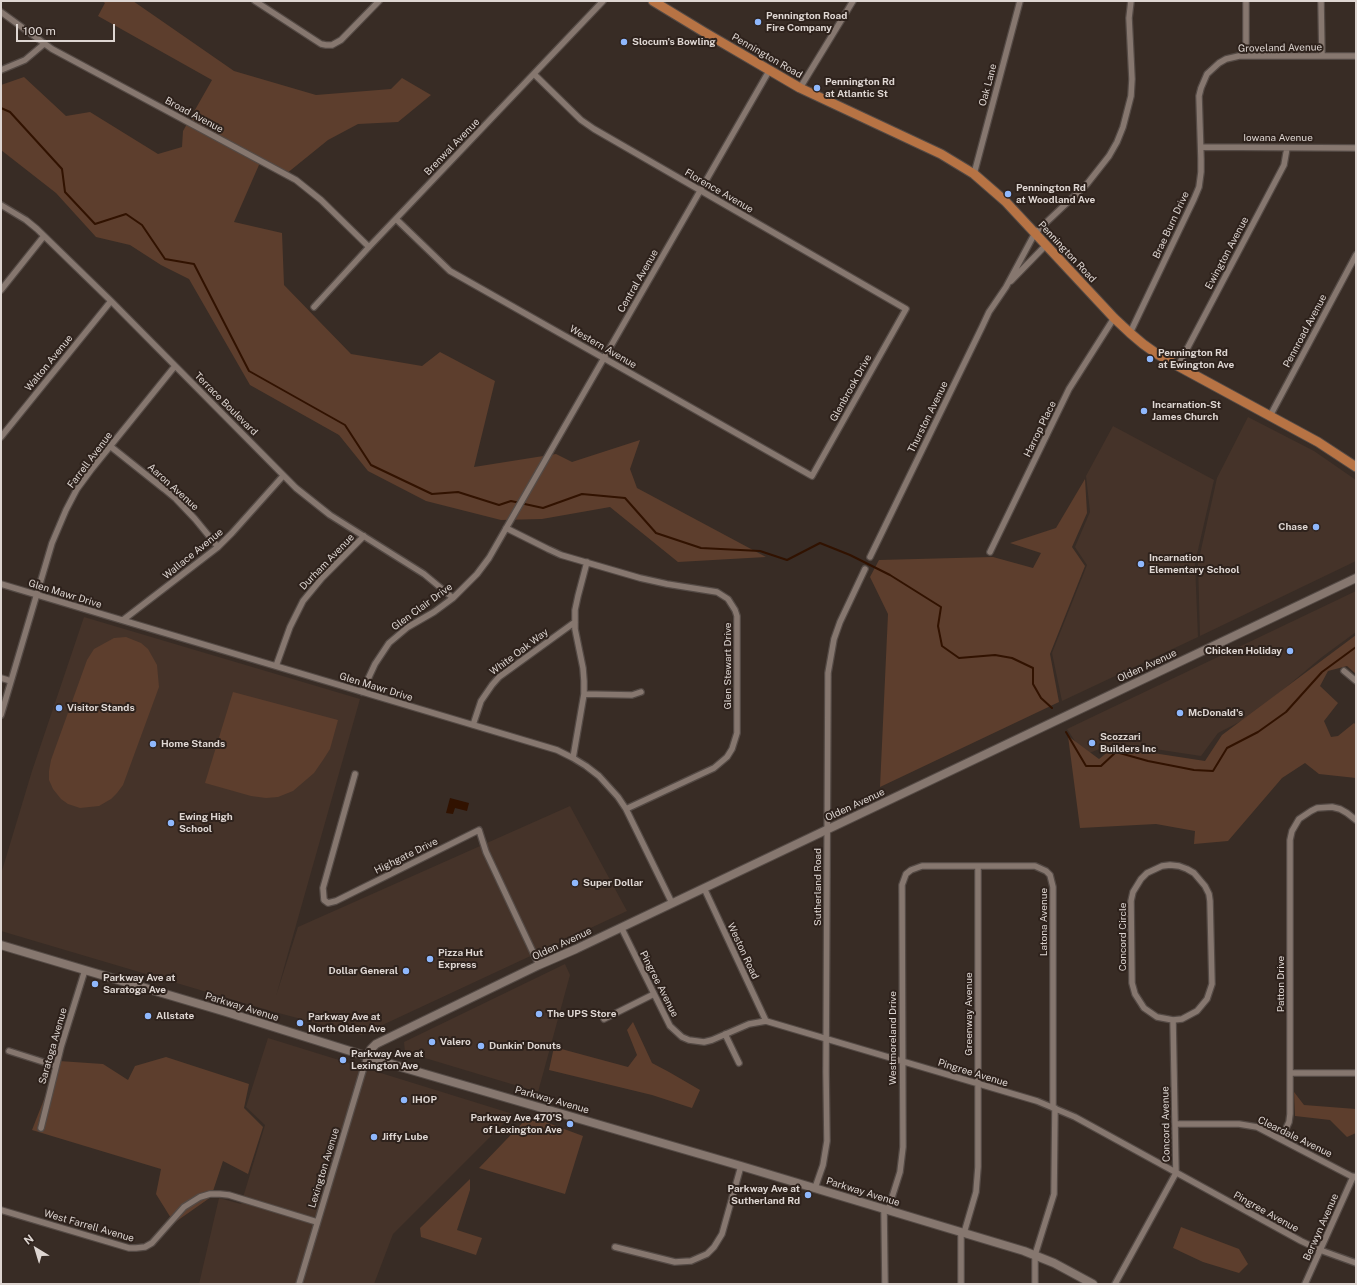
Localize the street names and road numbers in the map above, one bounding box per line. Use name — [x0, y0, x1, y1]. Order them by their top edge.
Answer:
street label: Pennington Road — [730, 31, 804, 81]
street label: Groveland Avenue — [1238, 41, 1322, 55]
street label: Oak Lane — [977, 62, 999, 108]
street label: Broad Avenue — [163, 95, 225, 135]
street label: Brenwal Avenue — [422, 116, 482, 178]
street label: Iowana Avenue — [1243, 132, 1313, 144]
street label: Florence Avenue — [682, 166, 756, 216]
street label: Brae Burn Drive — [1150, 190, 1192, 260]
street label: Ewington Avenue — [1203, 215, 1251, 291]
street label: Pennington Road — [1036, 219, 1098, 285]
street label: Central Avenue — [615, 247, 661, 315]
street label: Pennroad Avenue — [1281, 292, 1329, 370]
street label: Western Avenue — [567, 323, 639, 371]
street label: Walton Avenue — [23, 332, 75, 394]
street label: Glenbrook Drive — [828, 352, 874, 424]
street label: Terrace Boulevard — [192, 370, 260, 438]
street label: Thurston Avenue — [905, 379, 951, 455]
street label: Harrop Place — [1021, 399, 1059, 459]
street label: Farrell Avenue — [65, 429, 115, 491]
street label: Aaron Avenue — [145, 461, 201, 513]
street label: Wallace Avenue — [161, 526, 225, 582]
street label: Durham Avenue — [297, 531, 357, 593]
street label: Glen Mawr Drive — [27, 577, 103, 611]
street label: Glen Clair Drive — [389, 581, 455, 633]
street label: Glen Stewart Drive — [722, 622, 734, 710]
street label: White Oak Way — [487, 626, 551, 678]
street label: Olden Avenue — [1115, 647, 1179, 685]
street label: Glen Mawr Drive — [338, 670, 414, 704]
street label: Olden Avenue — [823, 786, 887, 824]
street label: Highgate Drive — [372, 835, 440, 877]
street label: Sutherland Road — [812, 848, 824, 926]
street label: Latona Avenue — [1038, 888, 1050, 956]
street label: Concord Circle — [1117, 903, 1129, 971]
street label: Weston Road — [725, 921, 761, 981]
street label: Olden Avenue — [530, 925, 594, 963]
street label: Pingree Avenue — [637, 949, 681, 1019]
street label: Patton Drive — [1275, 956, 1287, 1012]
street label: Greenway Avenue — [963, 972, 975, 1056]
street label: Parkway Avenue — [204, 990, 280, 1024]
street label: Westmoreland Drive — [887, 991, 899, 1085]
street label: Saratoga Avenue — [36, 1006, 70, 1086]
street label: Pingree Avenue — [936, 1057, 1010, 1089]
street label: Parkway Avenue — [514, 1084, 590, 1116]
street label: Concord Avenue — [1159, 1086, 1173, 1162]
street label: Cleardale Avenue — [1256, 1114, 1334, 1160]
street label: Lexington Avenue — [306, 1127, 342, 1209]
street label: Parkway Avenue — [825, 1175, 901, 1209]
street label: Pingree Avenue — [1231, 1189, 1301, 1235]
street label: Berwyn Avenue — [1301, 1192, 1341, 1262]
street label: West Farrell Avenue — [42, 1207, 136, 1245]

